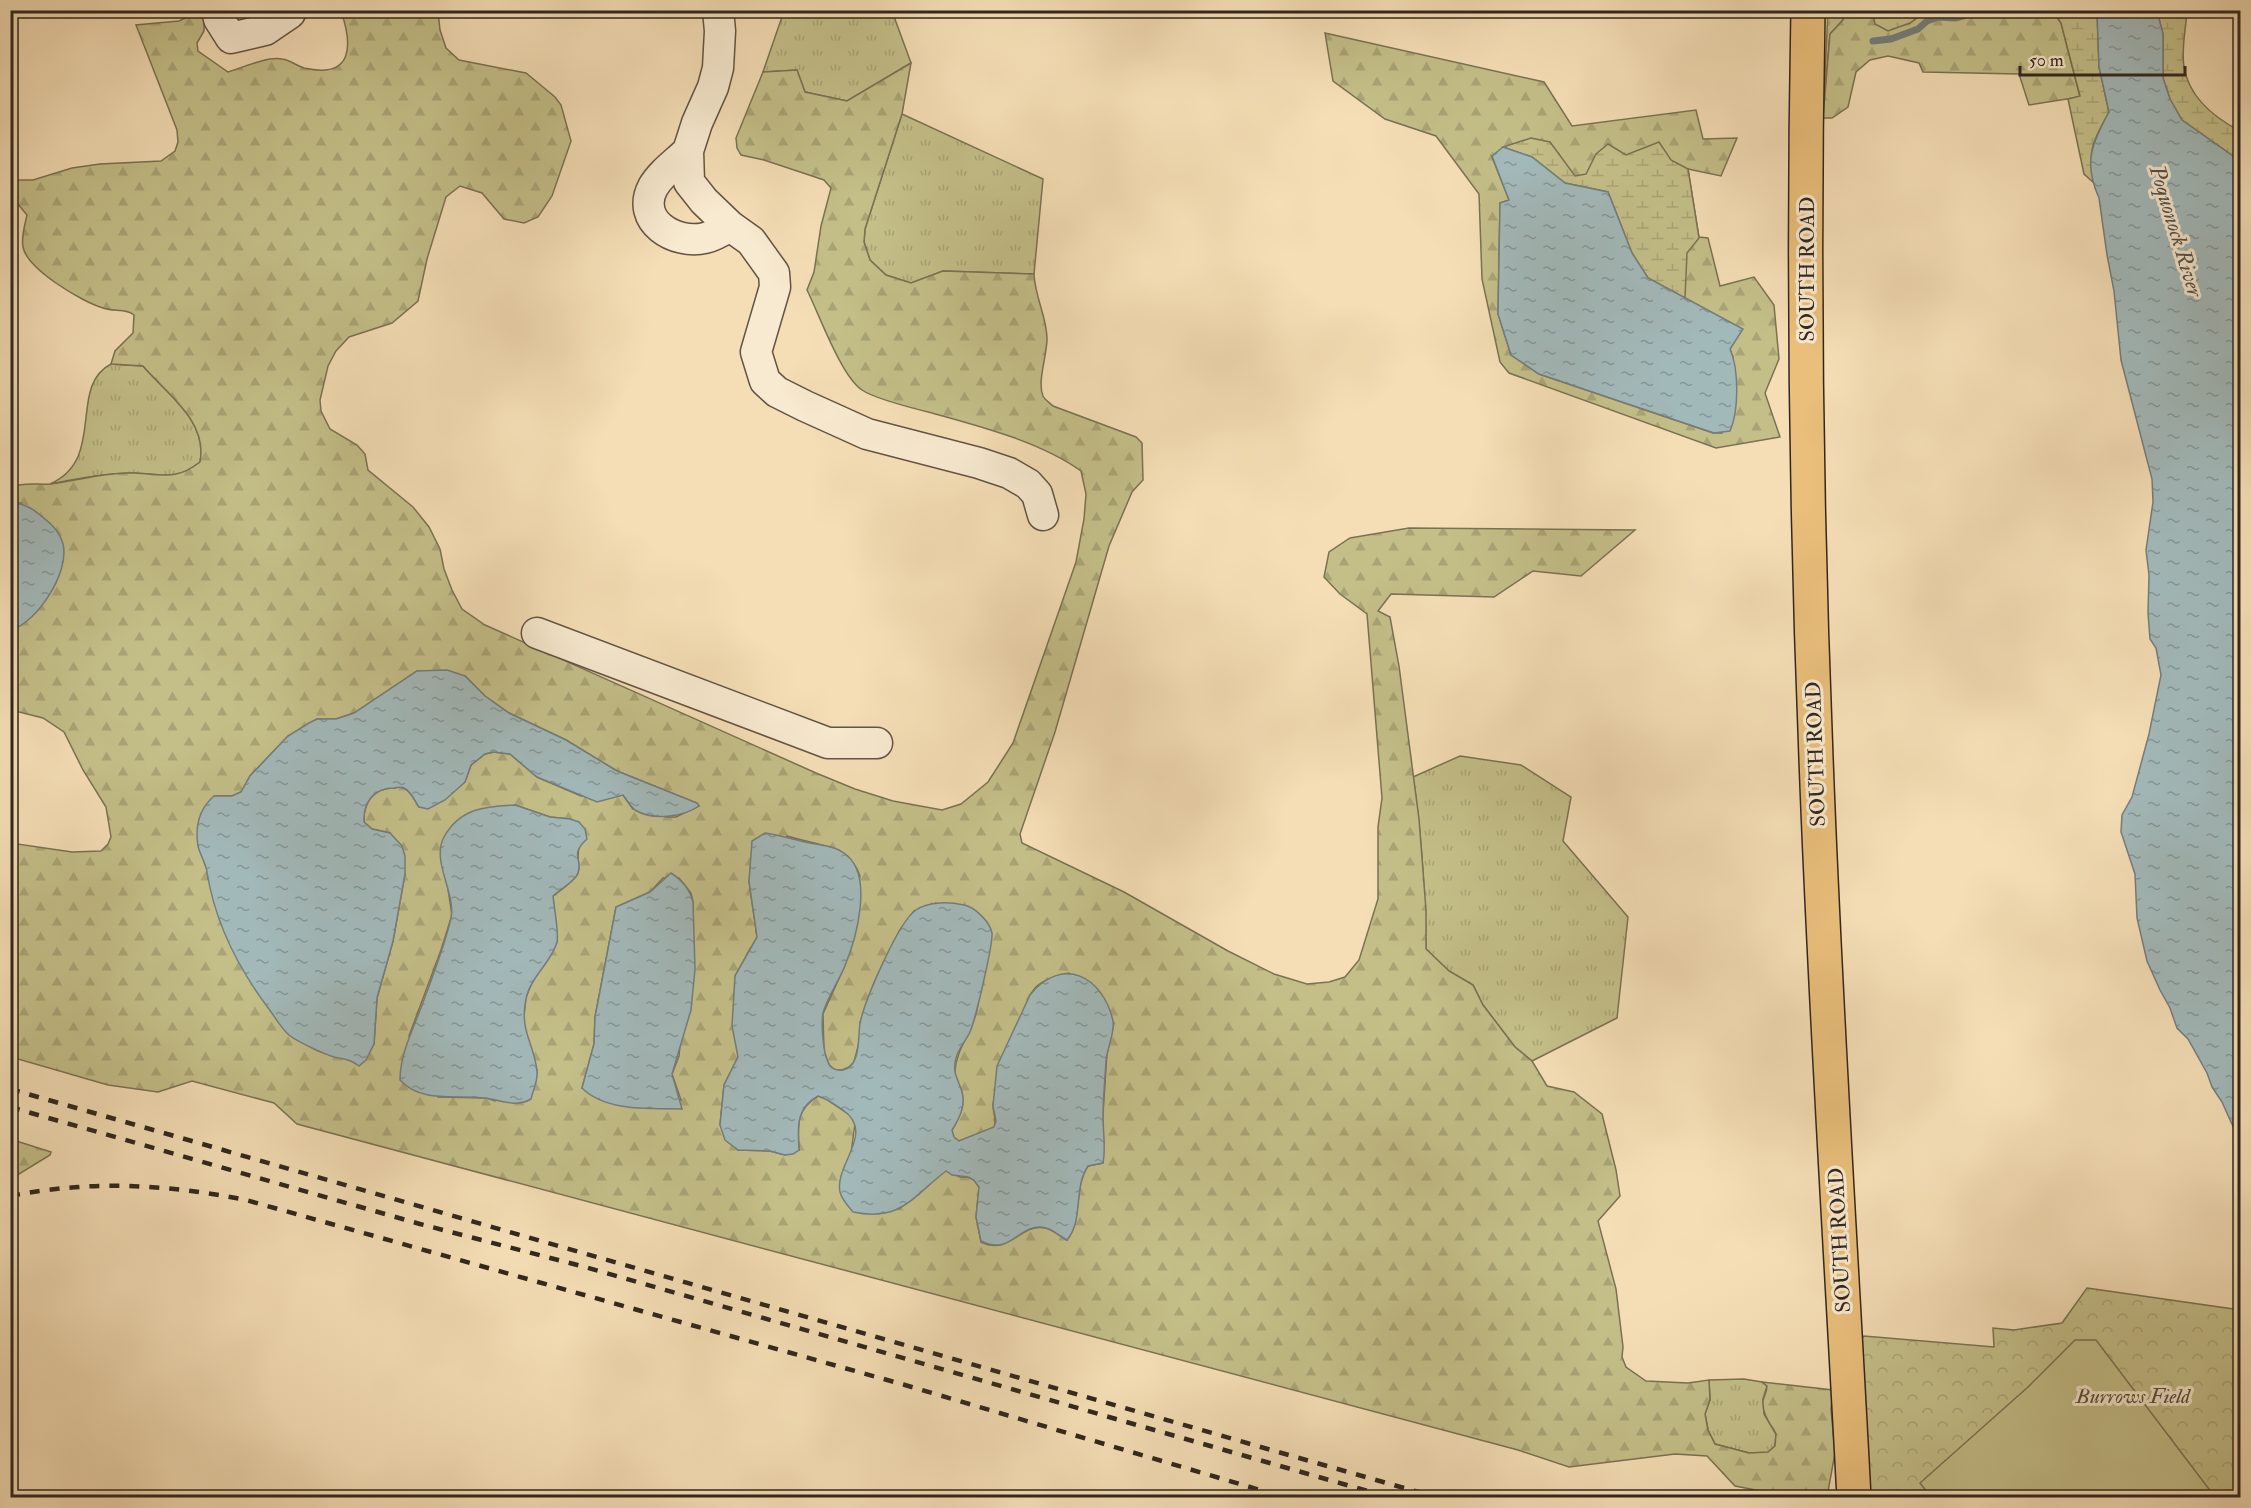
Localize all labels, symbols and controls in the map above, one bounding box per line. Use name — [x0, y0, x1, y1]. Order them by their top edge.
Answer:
scale bar — [2020, 39, 2185, 77]
text: 50 m — [2029, 49, 2064, 72]
water label: Poquonock River — [2142, 161, 2210, 302]
street label: SOUTH ROAD — [1794, 196, 1821, 342]
street label: SOUTH ROAD — [1800, 681, 1832, 827]
street label: SOUTH ROAD — [1823, 1167, 1857, 1313]
park label: Burrows Field — [2075, 1383, 2191, 1410]

